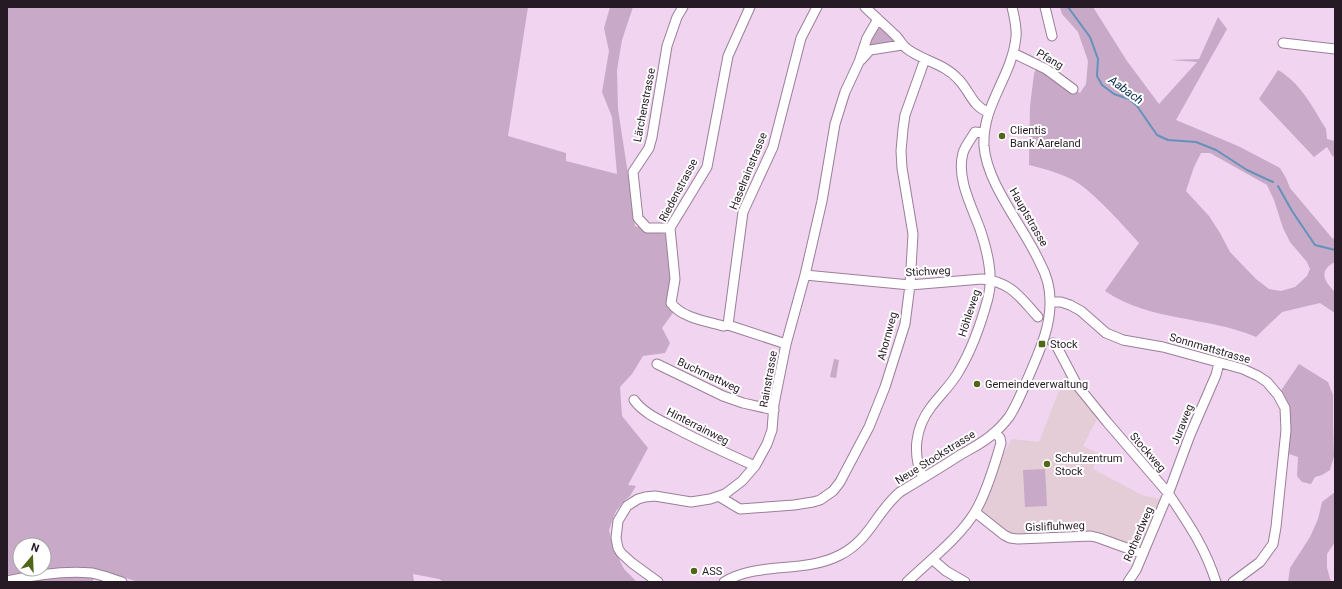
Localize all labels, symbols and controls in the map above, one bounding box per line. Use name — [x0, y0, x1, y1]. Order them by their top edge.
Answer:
street label: Pfang — [1034, 47, 1066, 72]
street label: Lärchenstrasse — [631, 67, 658, 143]
water label: Aabach — [1105, 72, 1146, 107]
place label: Clientis Bank Aareland — [1010, 124, 1081, 150]
street label: Haselrainstrasse — [727, 130, 770, 212]
marker: Clientis Bank Aareland — [997, 131, 1007, 141]
street label: Riedenstrasse — [656, 156, 701, 224]
street label: Hauptstrasse — [1007, 186, 1051, 249]
street label: Stichweg — [905, 264, 951, 279]
street label: Höhleweg — [956, 288, 983, 338]
street label: Ahornweg — [875, 310, 900, 362]
street label: Sonnmattstrasse — [1168, 331, 1252, 366]
place label: Stock — [1050, 338, 1078, 351]
marker: Stock — [1037, 339, 1047, 349]
street label: Rainstrasse — [757, 350, 780, 409]
street label: Buchmattweg — [675, 355, 742, 396]
place label: Gemeindeverwaltung — [985, 378, 1088, 391]
marker: Gemeindeverwaltung — [972, 379, 982, 389]
street label: Juraweg — [1169, 402, 1196, 446]
street label: Hinterrainweg — [664, 405, 731, 448]
street label: Neue Stockstrasse — [893, 427, 978, 487]
street label: Stockweg — [1127, 430, 1168, 475]
place label: Schulzentrum Stock — [1055, 452, 1122, 478]
marker: Schulzentrum Stock — [1042, 459, 1052, 469]
street label: Rotherdweg — [1121, 505, 1156, 564]
street label: Gislifluhweg — [1025, 519, 1085, 534]
north arrow — [12, 537, 52, 577]
text: N — [29, 541, 41, 556]
place label: ASS — [702, 565, 723, 578]
marker: ASS — [689, 566, 699, 576]

